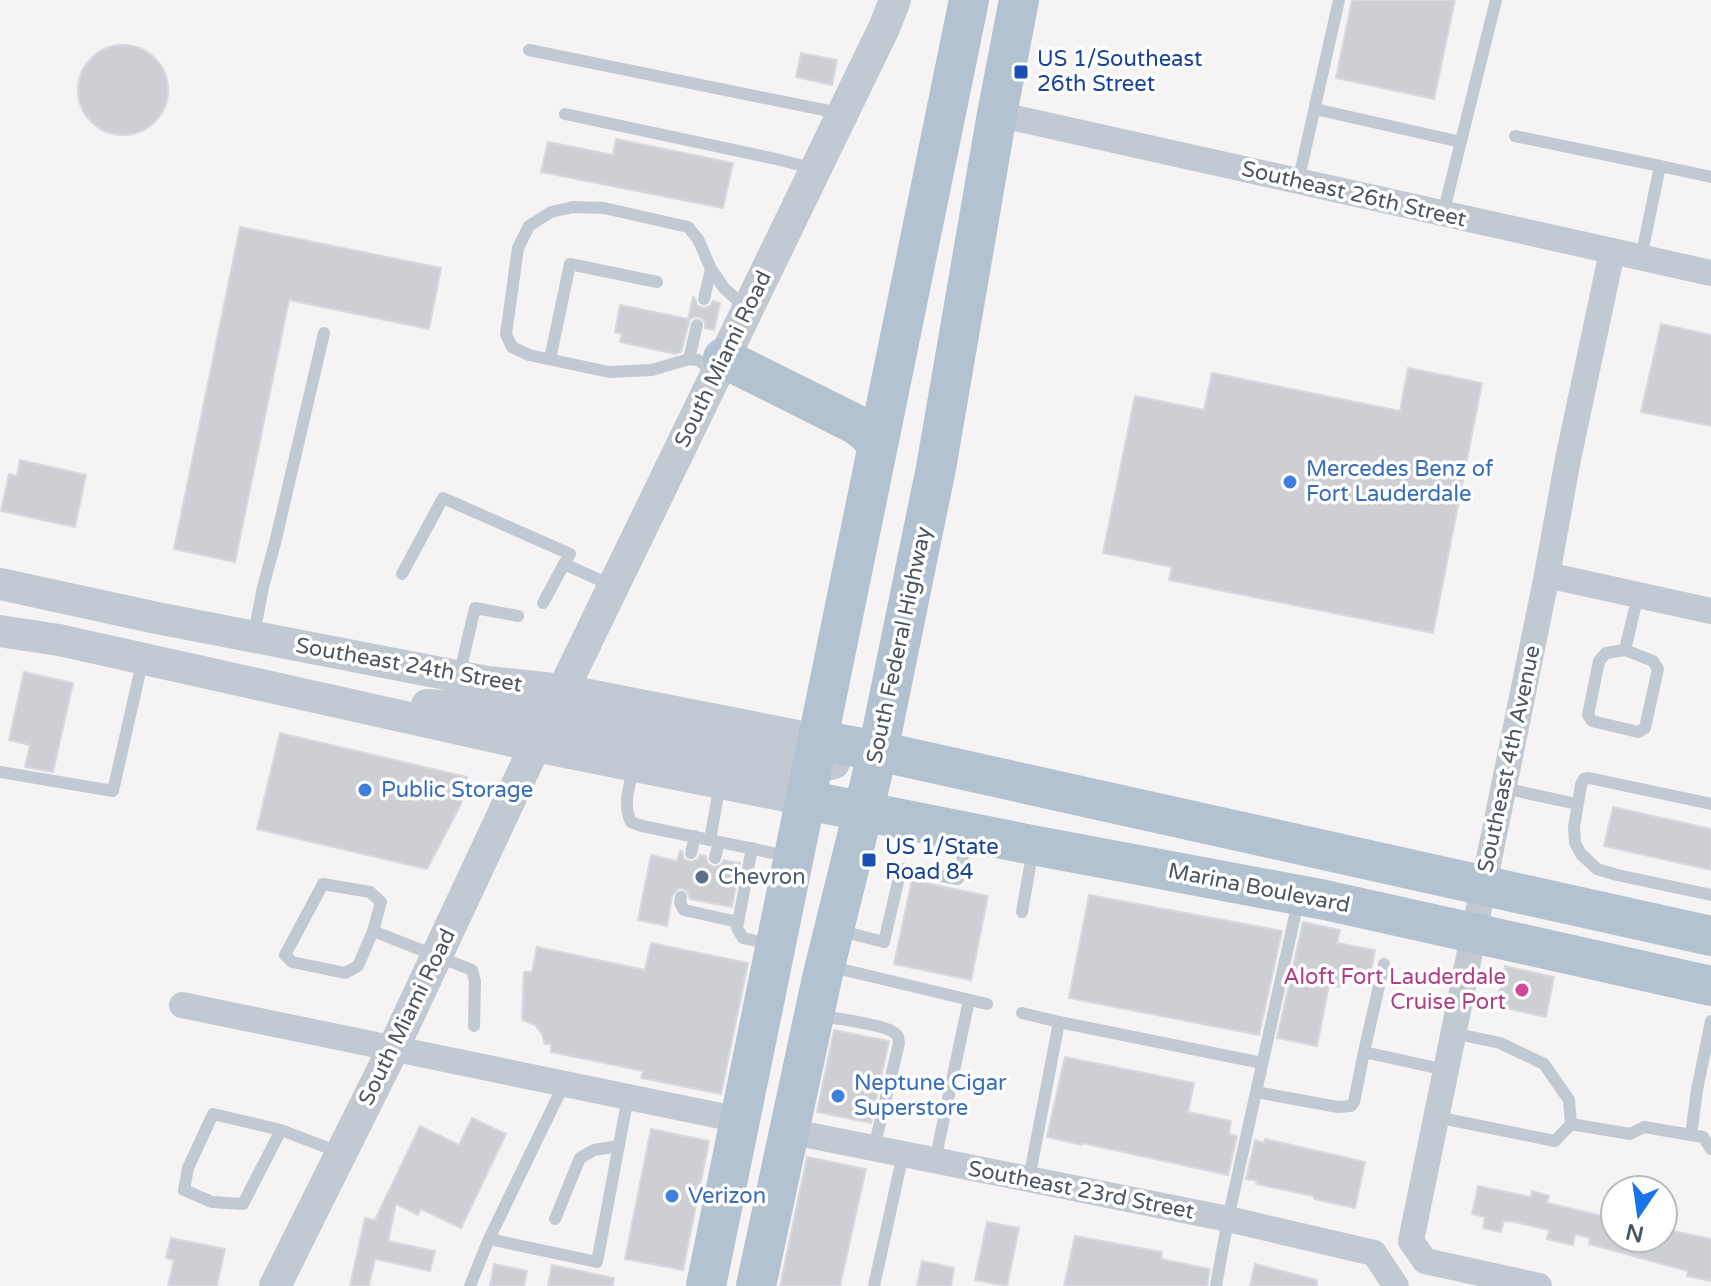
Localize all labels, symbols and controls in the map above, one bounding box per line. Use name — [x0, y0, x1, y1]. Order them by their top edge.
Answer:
place label: US 1/Southeast 26th Street — [1037, 46, 1202, 97]
marker: US 1/Southeast 26th Street — [1012, 63, 1030, 81]
street label: Southeast 26th Street — [1239, 156, 1469, 232]
street label: South Miami Road — [669, 266, 777, 452]
place label: Mercedes Benz of Fort Lauderdale — [1306, 456, 1494, 507]
marker: Mercedes Benz of Fort Lauderdale — [1281, 473, 1299, 491]
street label: South Federal Highway — [861, 524, 937, 766]
street label: Southeast 24th Street — [294, 632, 524, 698]
street label: Southeast 4th Avenue — [1472, 643, 1546, 875]
place label: Public Storage — [381, 777, 533, 803]
marker: Public Storage — [356, 781, 374, 799]
place label: US 1/State Road 84 — [885, 834, 999, 885]
marker: US 1/State Road 84 — [860, 851, 878, 869]
street label: Marina Boulevard — [1166, 858, 1352, 918]
place label: Chevron — [718, 864, 806, 890]
marker: Chevron — [693, 868, 711, 886]
street label: South Miami Road — [353, 924, 461, 1110]
place label: Aloft Fort Lauderdale Cruise Port — [1283, 964, 1506, 1015]
marker: Aloft Fort Lauderdale Cruise Port — [1513, 981, 1531, 999]
place label: Neptune Cigar Superstore — [854, 1070, 1007, 1121]
marker: Neptune Cigar Superstore — [829, 1087, 847, 1105]
street label: Southeast 23rd Street — [966, 1155, 1196, 1225]
north arrow — [1599, 1174, 1679, 1254]
place label: Verizon — [688, 1183, 766, 1209]
marker: Verizon — [663, 1187, 681, 1205]
text: N — [1623, 1218, 1646, 1247]

